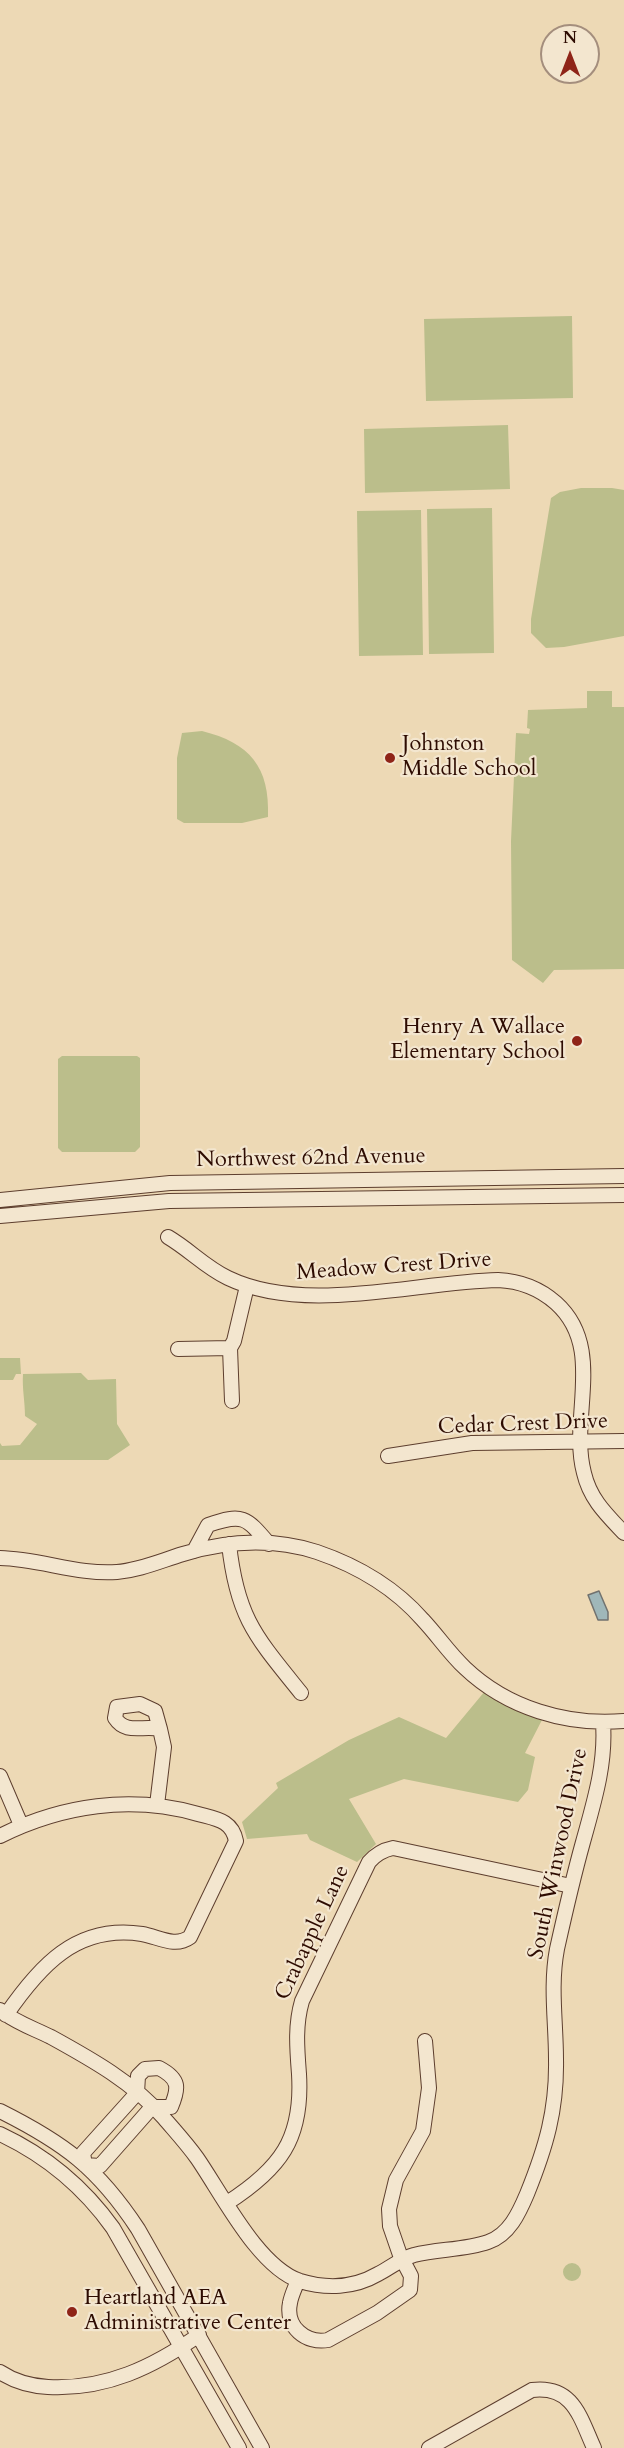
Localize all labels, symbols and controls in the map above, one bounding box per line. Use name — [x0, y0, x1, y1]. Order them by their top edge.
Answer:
north arrow — [540, 24, 600, 84]
text: N — [563, 27, 577, 49]
place label: Johnston Middle School — [402, 732, 536, 784]
marker: Johnston Middle School — [383, 751, 397, 765]
place label: Henry A Wallace Elementary School — [390, 1015, 565, 1066]
marker: Henry A Wallace Elementary School — [570, 1034, 584, 1048]
street label: Northwest 62nd Avenue — [196, 1144, 426, 1174]
street label: Meadow Crest Drive — [296, 1247, 492, 1287]
street label: Cedar Crest Drive — [437, 1409, 609, 1441]
street label: South Winwood Drive — [524, 1746, 594, 1962]
street label: Crabapple Lane — [270, 1861, 356, 2005]
place label: Heartland AEA Administrative Center — [84, 2286, 291, 2338]
marker: Heartland AEA Administrative Center — [65, 2305, 79, 2319]

